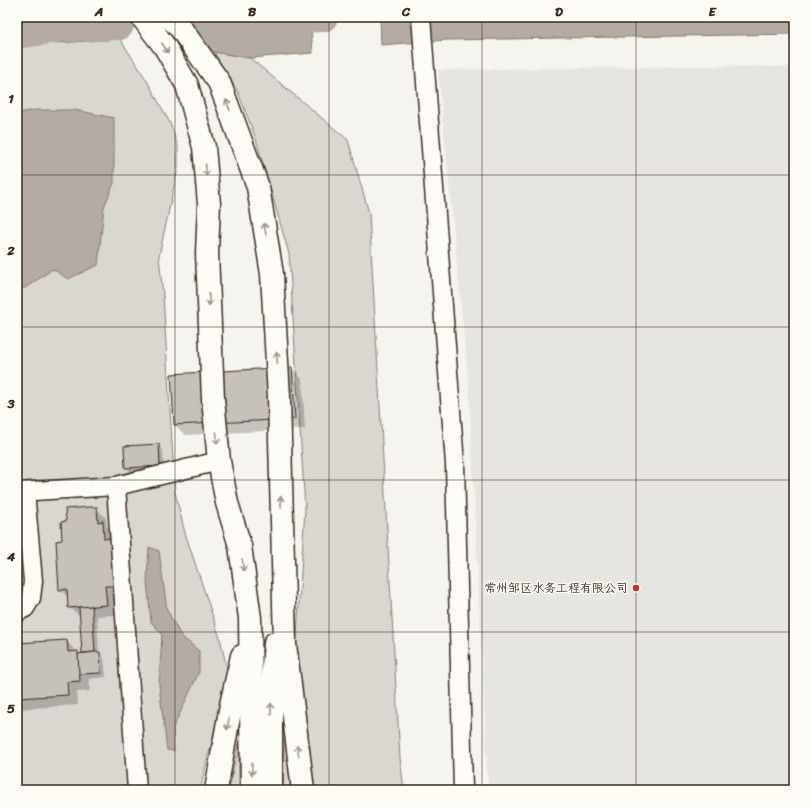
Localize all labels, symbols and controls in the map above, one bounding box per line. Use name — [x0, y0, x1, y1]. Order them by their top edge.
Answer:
text: A — [94, 0, 103, 23]
text: B — [248, 0, 257, 23]
text: C — [401, 0, 411, 23]
text: D — [555, 0, 563, 23]
text: E — [708, 0, 717, 23]
one-way arrow — [161, 43, 170, 54]
text: 1 — [8, 87, 14, 110]
one-way arrow — [223, 100, 231, 112]
one-way arrow — [202, 163, 210, 176]
one-way arrow — [261, 223, 269, 236]
text: 2 — [6, 239, 15, 262]
one-way arrow — [205, 293, 213, 306]
one-way arrow — [273, 352, 281, 365]
text: 3 — [6, 392, 15, 415]
one-way arrow — [213, 431, 220, 444]
one-way arrow — [277, 496, 285, 509]
text: 4 — [6, 545, 16, 568]
one-way arrow — [239, 558, 247, 571]
place label: 常州邹区水务工程有限公司 — [484, 577, 628, 599]
marker: 常州邹区水务工程有限公司 — [631, 583, 641, 593]
text: 5 — [7, 697, 15, 720]
one-way arrow — [267, 703, 275, 716]
one-way arrow — [224, 717, 232, 730]
one-way arrow — [294, 745, 302, 758]
one-way arrow — [248, 762, 256, 775]

